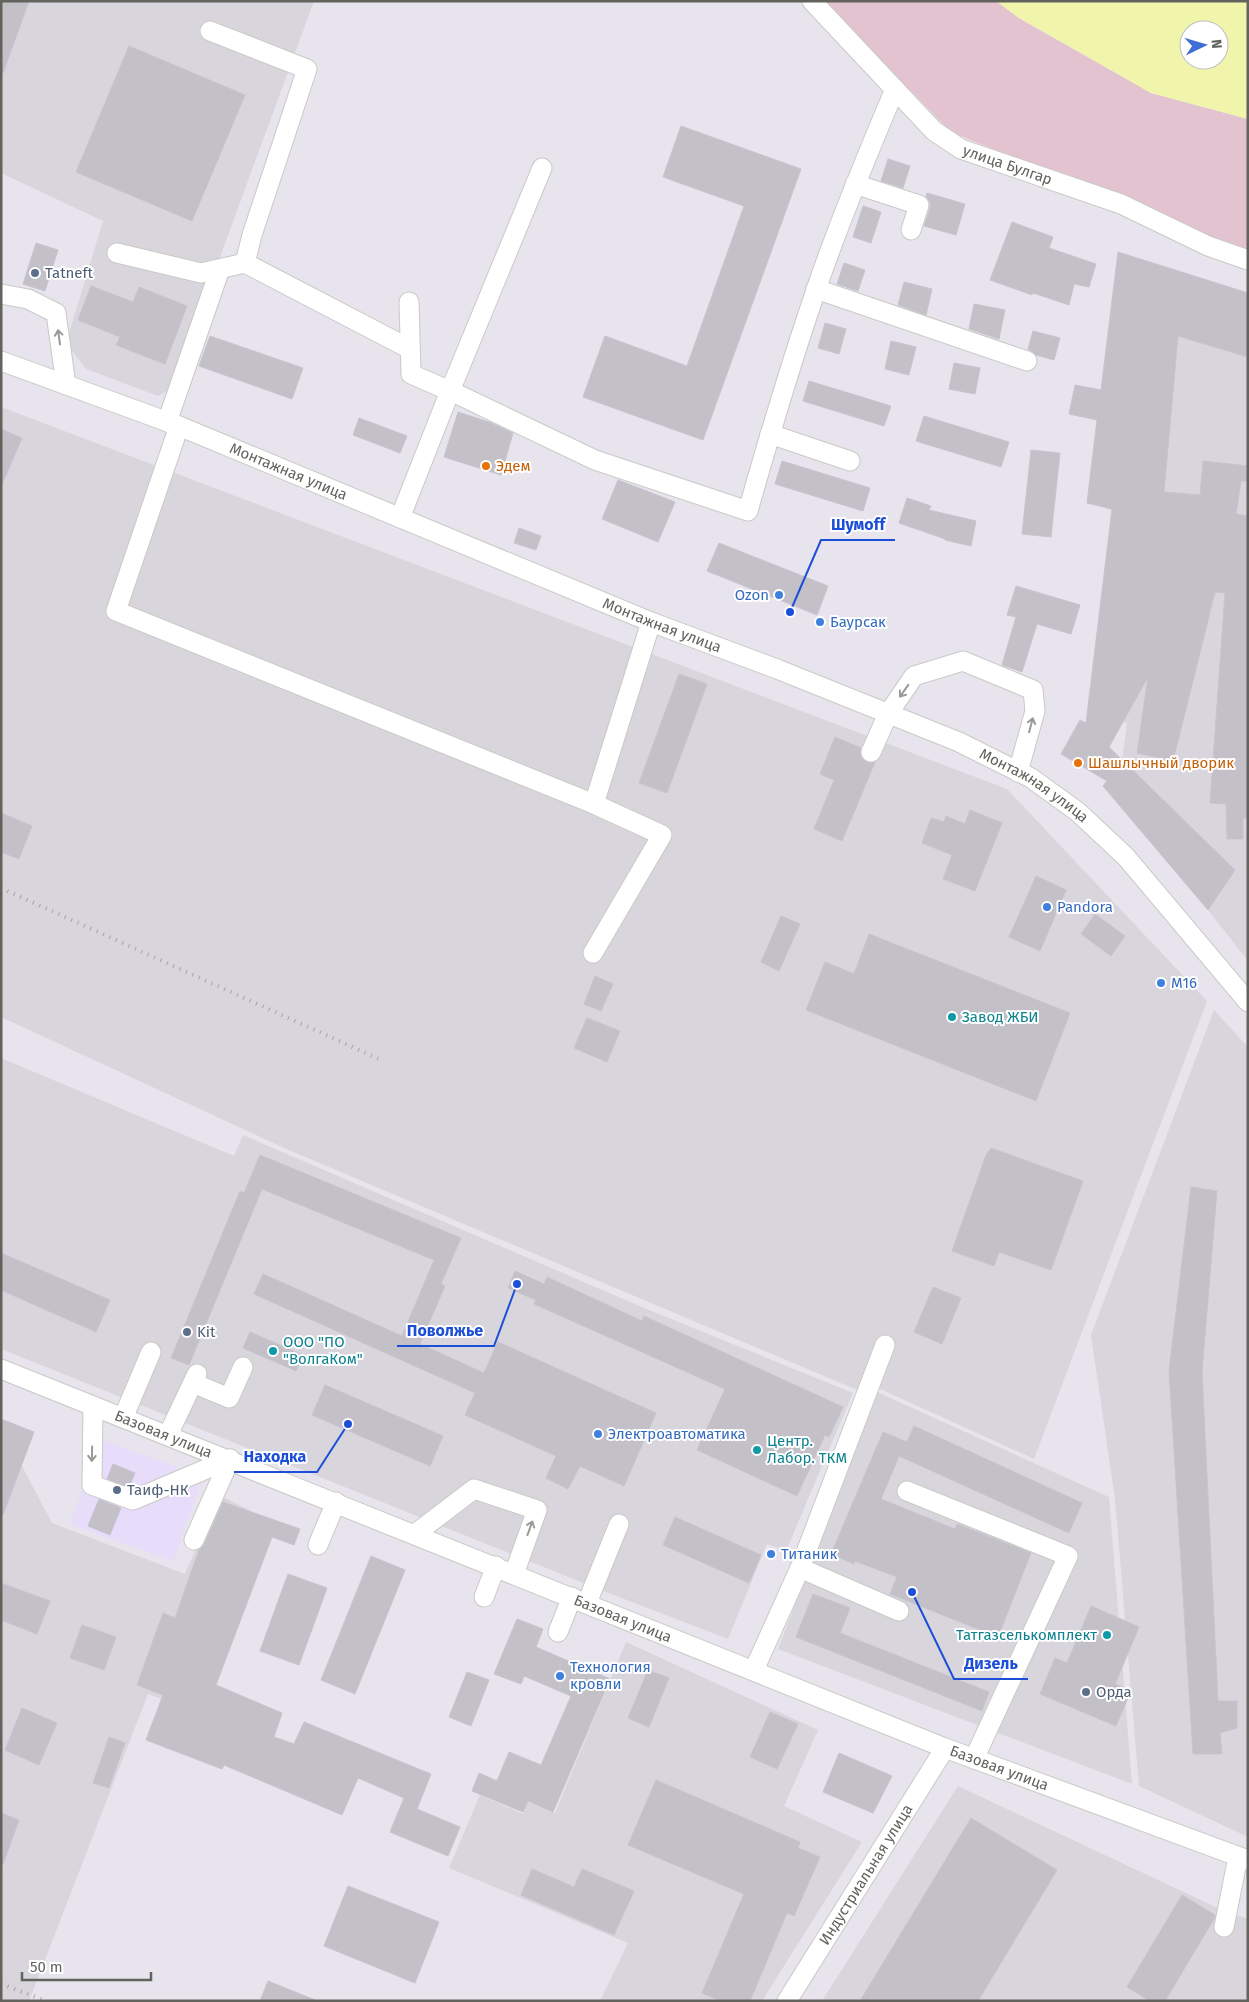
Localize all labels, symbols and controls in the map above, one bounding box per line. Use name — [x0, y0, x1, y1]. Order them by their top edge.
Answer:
north arrow — [1179, 20, 1229, 70]
text: N — [1208, 39, 1225, 49]
street label: улица Булгар — [961, 141, 1055, 189]
place label: Tatneft — [45, 264, 94, 282]
marker: Tatneft — [29, 267, 41, 279]
one-way arrow — [54, 330, 64, 346]
street label: Монтажная улица — [227, 439, 350, 504]
place label: Эдем — [496, 457, 531, 475]
marker: Эдем — [480, 460, 492, 472]
callout: Шумоff — [821, 509, 895, 540]
text: Шумоff — [831, 515, 886, 534]
place label: Ozon — [735, 586, 769, 604]
marker: Ozon — [773, 589, 785, 601]
street label: Монтажная улица — [600, 594, 724, 656]
place label: Баурсак — [830, 613, 886, 631]
marker: Баурсак — [814, 616, 826, 628]
one-way arrow — [899, 684, 909, 698]
one-way arrow — [1027, 717, 1036, 733]
street label: Монтажная улица — [976, 745, 1092, 826]
place label: Шашлычный дворик — [1088, 754, 1234, 772]
marker: Шашлычный дворик — [1072, 757, 1084, 769]
place label: Pandora — [1057, 898, 1113, 916]
marker: Pandora — [1041, 901, 1053, 913]
place label: М16 — [1171, 974, 1197, 992]
marker: М16 — [1155, 977, 1167, 989]
place label: Завод ЖБИ — [962, 1008, 1039, 1026]
marker: Завод ЖБИ — [946, 1011, 958, 1023]
callout: Поволжье — [397, 1315, 494, 1346]
text: Поволжье — [407, 1321, 483, 1340]
place label: Kit — [197, 1323, 216, 1341]
marker: Kit — [181, 1326, 193, 1338]
place label: ООО "ПО "ВолгаКом" — [283, 1333, 363, 1368]
marker: ООО "ПО "ВолгаКом" — [267, 1345, 279, 1357]
street label: Базовая улица — [112, 1407, 215, 1462]
place label: Электроавтоматика — [608, 1425, 746, 1443]
marker: Электроавтоматика — [592, 1428, 604, 1440]
place label: Центр. Лабор. ТКМ — [767, 1432, 847, 1467]
callout: Находка — [234, 1441, 317, 1472]
marker: Центр. Лабор. ТКМ — [751, 1444, 763, 1456]
one-way arrow — [87, 1446, 97, 1462]
text: Находка — [244, 1447, 307, 1466]
place label: Таиф-НК — [127, 1481, 189, 1499]
marker: Таиф-НК — [111, 1484, 123, 1496]
one-way arrow — [526, 1521, 535, 1536]
place label: Титаник — [781, 1545, 838, 1563]
marker: Титаник — [765, 1548, 777, 1560]
street label: Базовая улица — [571, 1591, 674, 1646]
place label: Татгазселькомплект — [956, 1626, 1097, 1644]
marker: Татгазселькомплект — [1101, 1629, 1113, 1641]
callout: Дизель — [954, 1648, 1028, 1679]
text: Дизель — [963, 1654, 1018, 1673]
place label: Технология кровли — [570, 1658, 651, 1693]
marker: Технология кровли — [554, 1670, 566, 1682]
place label: Орда — [1096, 1683, 1132, 1701]
marker: Орда — [1080, 1686, 1092, 1698]
street label: Базовая улица — [947, 1742, 1051, 1794]
street label: Индустриальная улица — [815, 1801, 917, 1948]
scale bar — [22, 1950, 151, 1982]
text: 50 m — [30, 1958, 63, 1976]

